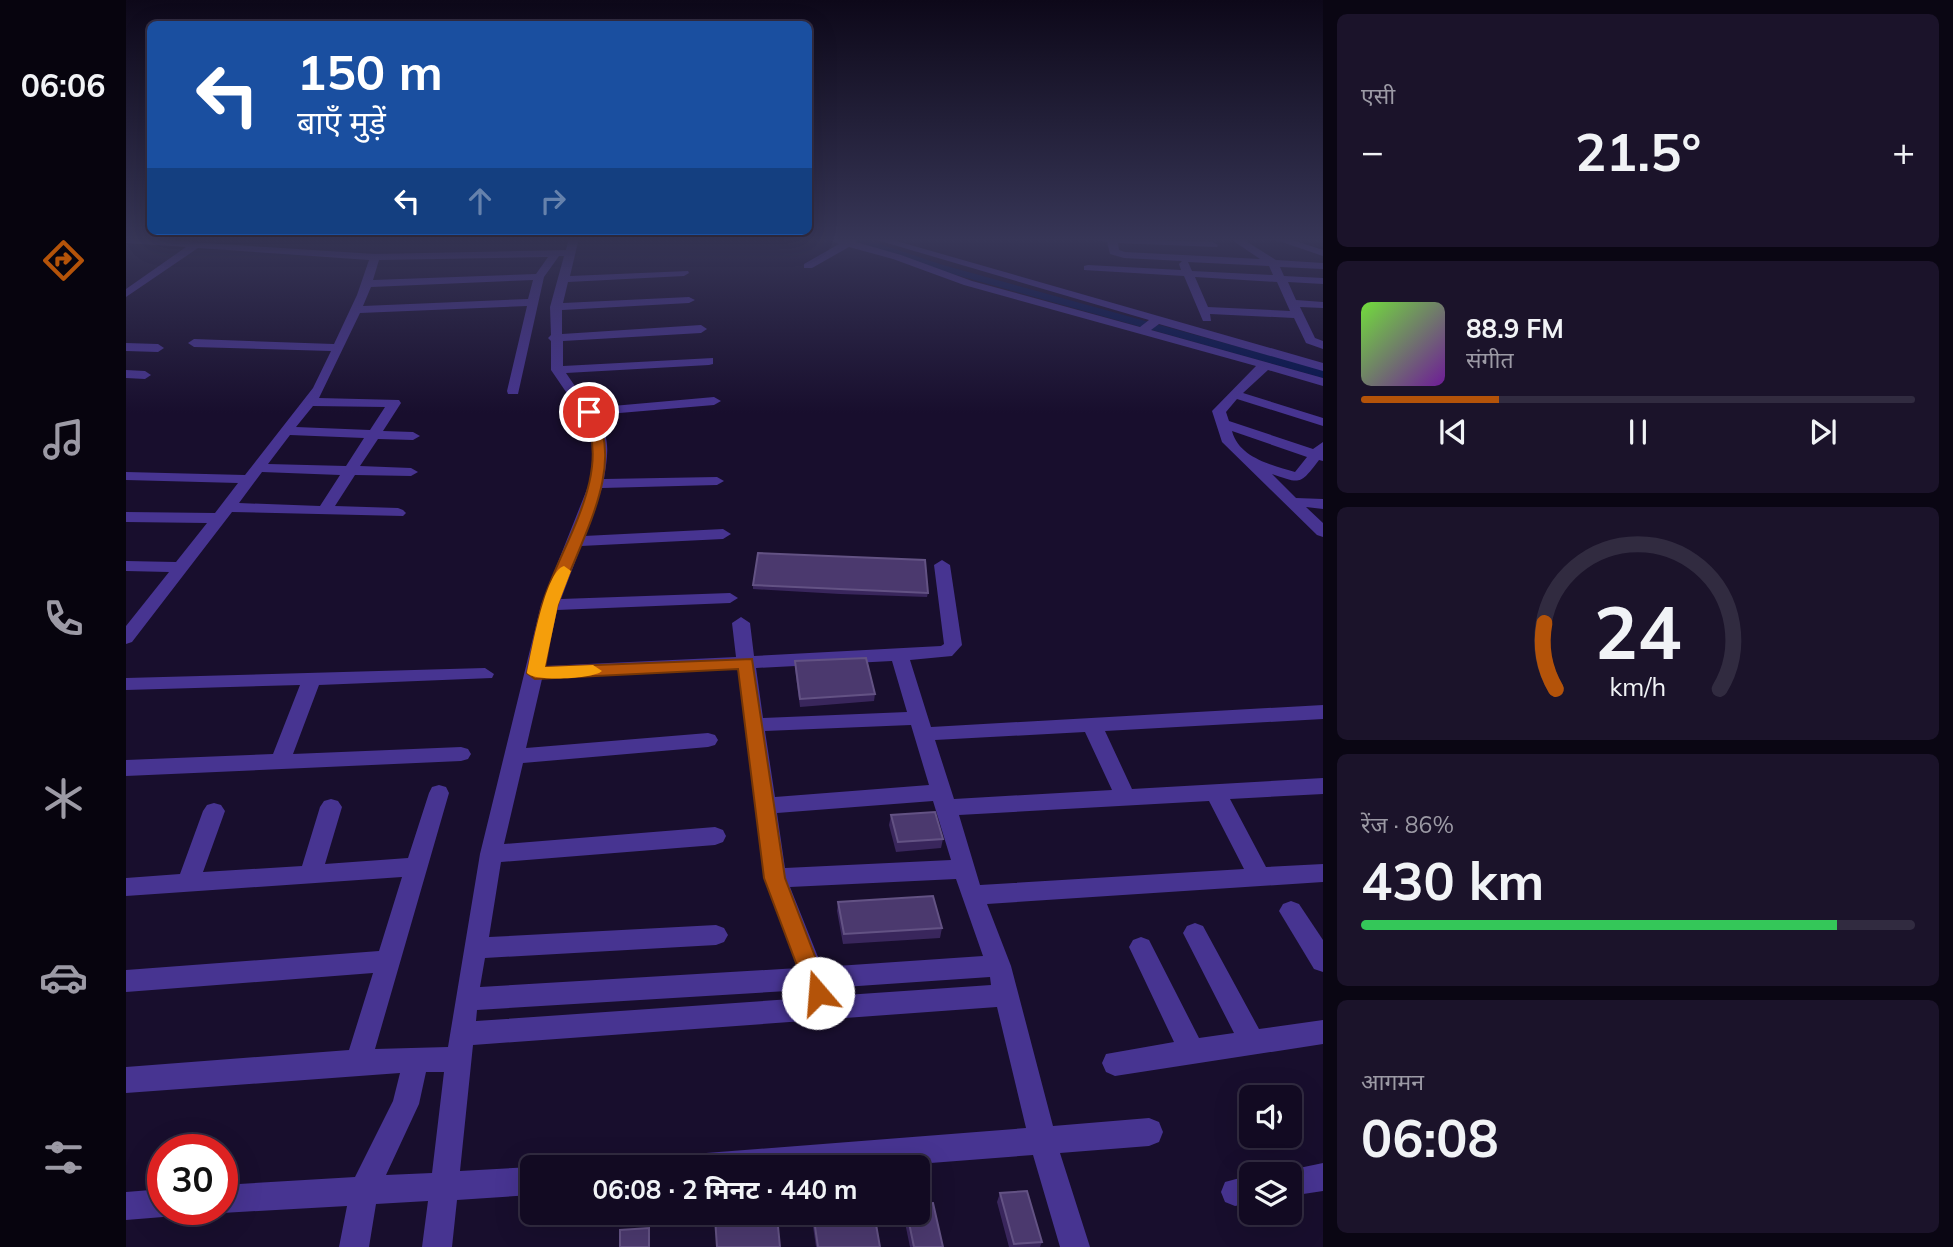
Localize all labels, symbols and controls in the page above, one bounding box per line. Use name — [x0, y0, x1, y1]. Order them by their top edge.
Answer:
text: 150 m — [297, 41, 443, 102]
icon: left — [182, 49, 273, 140]
text: 06:06 — [21, 65, 105, 105]
text: एसी — [1361, 81, 1395, 110]
text: बाएँ मुड़ें — [297, 102, 386, 142]
text: 21.5° — [1575, 119, 1701, 184]
text: − — [1361, 127, 1384, 175]
text: + — [1892, 127, 1915, 175]
icon: left — [388, 182, 426, 220]
icon: ahead — [461, 182, 499, 220]
icon: right — [534, 182, 572, 220]
icon: directions — [39, 236, 88, 285]
text: 88.9 FM — [1466, 312, 1564, 345]
text: संगीत — [1466, 345, 1514, 374]
pin — [559, 382, 619, 442]
icon: arrive — [570, 393, 608, 431]
icon: previous — [1434, 413, 1472, 451]
icon: pause — [1619, 413, 1657, 451]
icon: next — [1804, 413, 1842, 451]
icon: music — [39, 415, 88, 464]
text: 24 — [1594, 587, 1682, 678]
icon: phone — [39, 594, 88, 643]
text: km/h — [1610, 671, 1666, 702]
icon: climate — [39, 774, 88, 823]
text: रेंज · 86% — [1361, 810, 1454, 839]
text: 430 km — [1361, 848, 1544, 913]
icon: car — [39, 953, 88, 1002]
position arrow — [781, 956, 855, 1030]
text: आगमन — [1361, 1067, 1424, 1096]
map controls — [1239, 1085, 1302, 1225]
button: sound — [1239, 1085, 1302, 1148]
text: 06:08 — [1361, 1105, 1499, 1170]
icon: filters — [39, 1133, 88, 1182]
speed limit sign: 30 — [147, 1134, 238, 1225]
button: layers — [1239, 1162, 1302, 1225]
text: 06:08 · 2 मिनट · 440 m — [593, 1173, 858, 1206]

